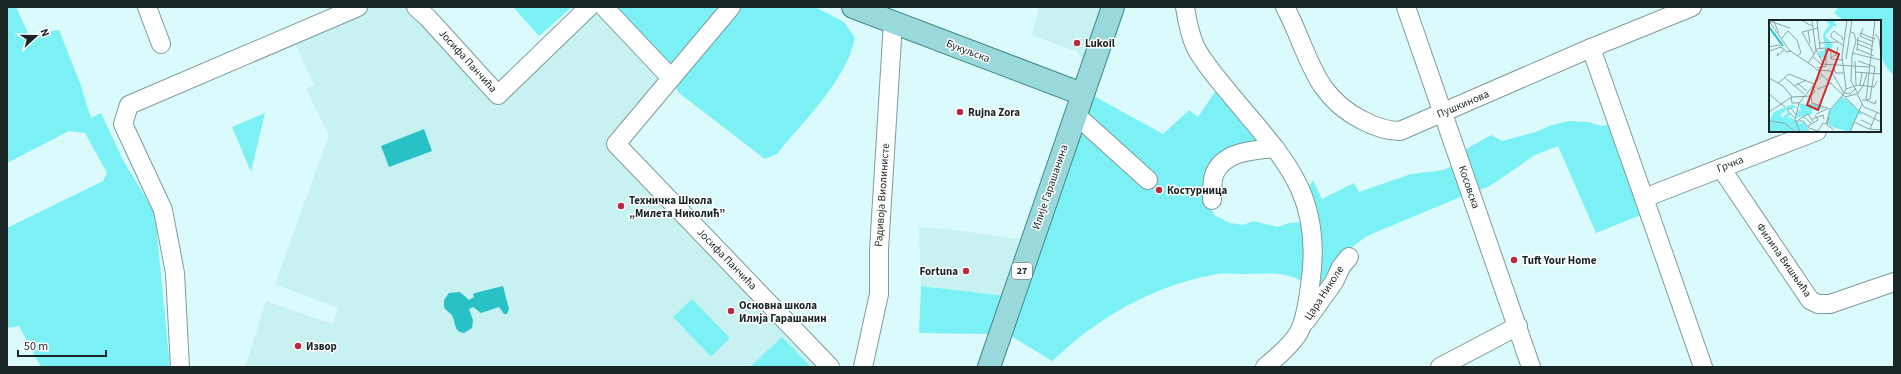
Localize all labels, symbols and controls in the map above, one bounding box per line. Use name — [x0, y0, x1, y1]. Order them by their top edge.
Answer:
north arrow — [16, 16, 56, 56]
inset map — [1769, 20, 1881, 132]
text: N — [37, 26, 53, 39]
street label: Јосифа Панчића — [436, 26, 500, 96]
street label: Букуљска — [944, 36, 992, 66]
place label: Lukoil — [1085, 36, 1116, 51]
marker: Lukoil — [1072, 38, 1082, 48]
street label: Пушкинова — [1435, 86, 1491, 122]
place label: Rujna Zora — [968, 105, 1020, 120]
marker: Rujna Zora — [955, 107, 965, 117]
street label: Радивоја Виолинисте — [871, 142, 893, 247]
street label: Илије Гарашанина — [1028, 142, 1072, 232]
street label: Грчка — [1714, 152, 1746, 176]
street label: Косовска — [1455, 164, 1483, 210]
place label: Костурница — [1167, 183, 1228, 198]
marker: Костурница — [1154, 185, 1164, 195]
place label: Техничка Школа „Милета Николић” — [629, 193, 725, 221]
marker: Техничка Школа „Милета Николић” — [616, 201, 626, 211]
street label: Филипа Вишњића — [1753, 220, 1815, 300]
street label: Јосифа Панчића — [694, 225, 760, 293]
place label: Tuft Your Home — [1522, 253, 1597, 268]
marker: Tuft Your Home — [1509, 255, 1519, 265]
street label: Цара Николе — [1301, 262, 1348, 323]
road number: 27 — [1012, 263, 1032, 279]
place label: Fortuna — [919, 264, 958, 279]
marker: Fortuna — [961, 266, 971, 276]
place label: Основна школа Илија Гарашанин — [739, 298, 827, 326]
marker: Основна школа Илија Гарашанин — [726, 306, 736, 316]
scale bar — [18, 332, 106, 358]
text: 50 m — [24, 338, 48, 355]
place label: Извор — [306, 339, 337, 354]
marker: Извор — [293, 341, 303, 351]

